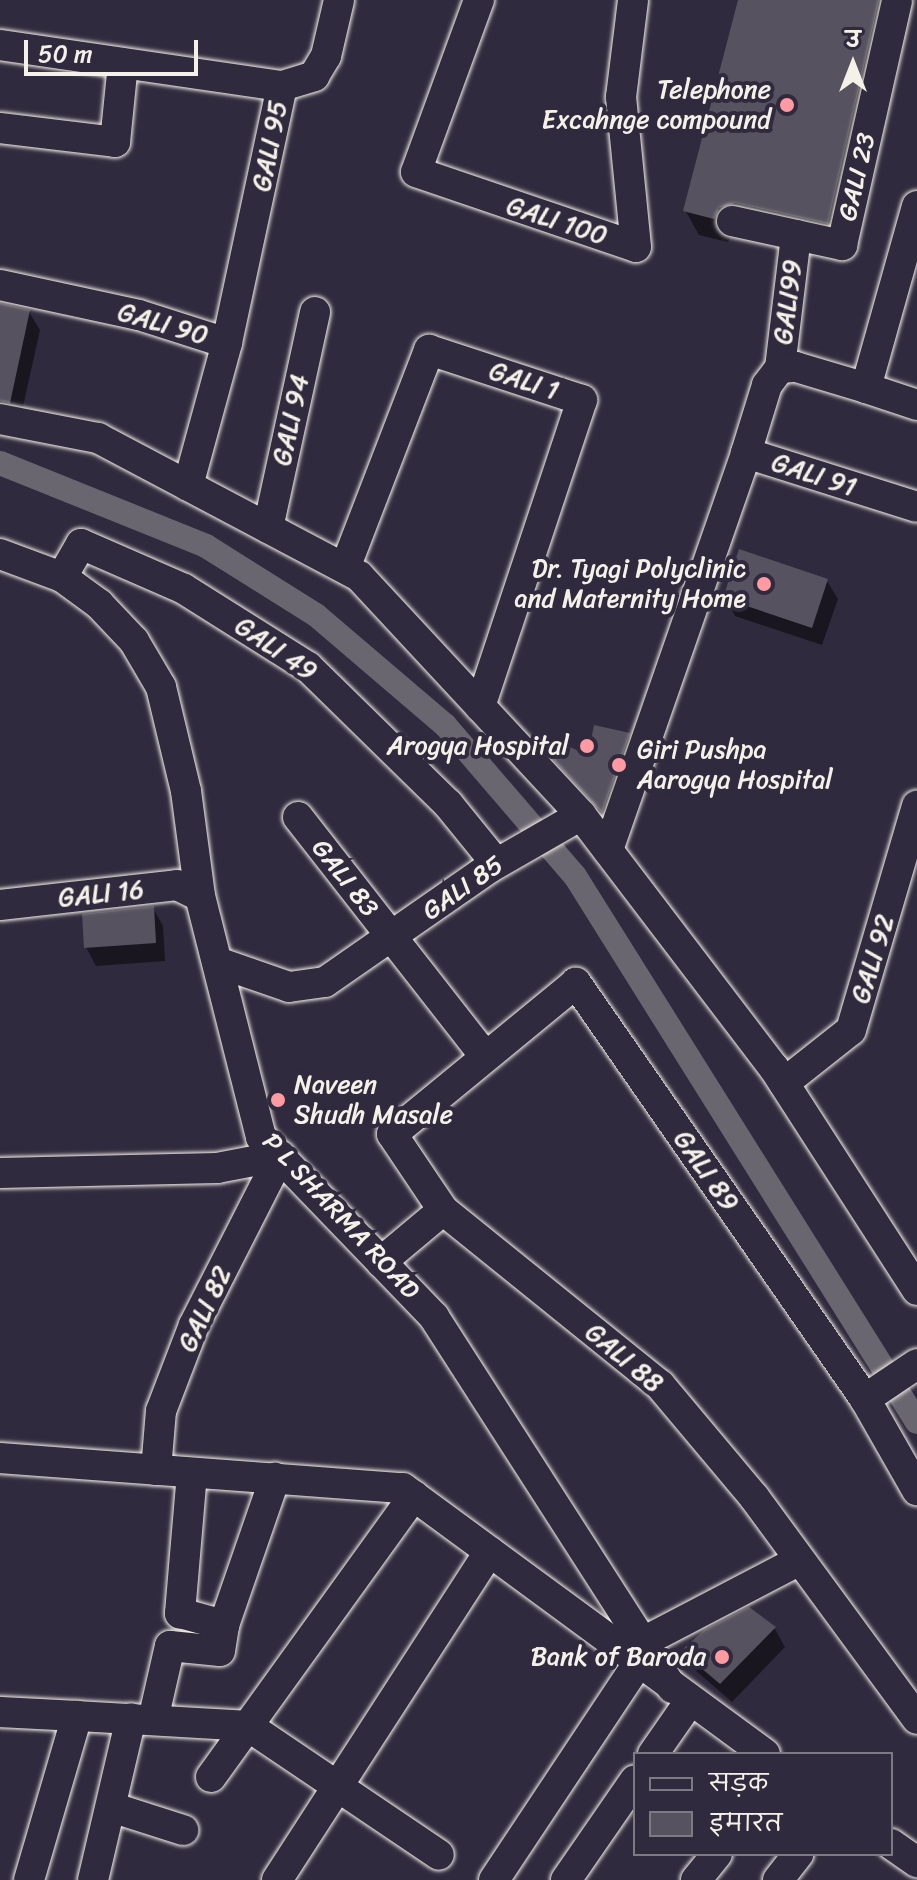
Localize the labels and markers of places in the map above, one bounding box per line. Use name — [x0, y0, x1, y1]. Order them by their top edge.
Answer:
place label: Telephone Excahnge compound — [542, 74, 771, 136]
marker: Telephone Excahnge compound — [778, 96, 796, 114]
place label: Dr. Tyagi Polyclinic and Maternity Home — [511, 553, 746, 614]
marker: Dr. Tyagi Polyclinic and Maternity Home — [753, 573, 775, 595]
place label: Arogya Hospital — [386, 730, 569, 762]
place label: Giri Pushpa Aarogya Hospital — [637, 734, 833, 796]
marker: Arogya Hospital — [576, 735, 598, 757]
marker: Giri Pushpa Aarogya Hospital — [608, 754, 630, 776]
place label: Naveen Shudh Masale — [294, 1069, 451, 1130]
marker: Naveen Shudh Masale — [269, 1091, 287, 1109]
place label: Bank of Baroda — [530, 1641, 706, 1673]
marker: Bank of Baroda — [713, 1648, 731, 1666]

